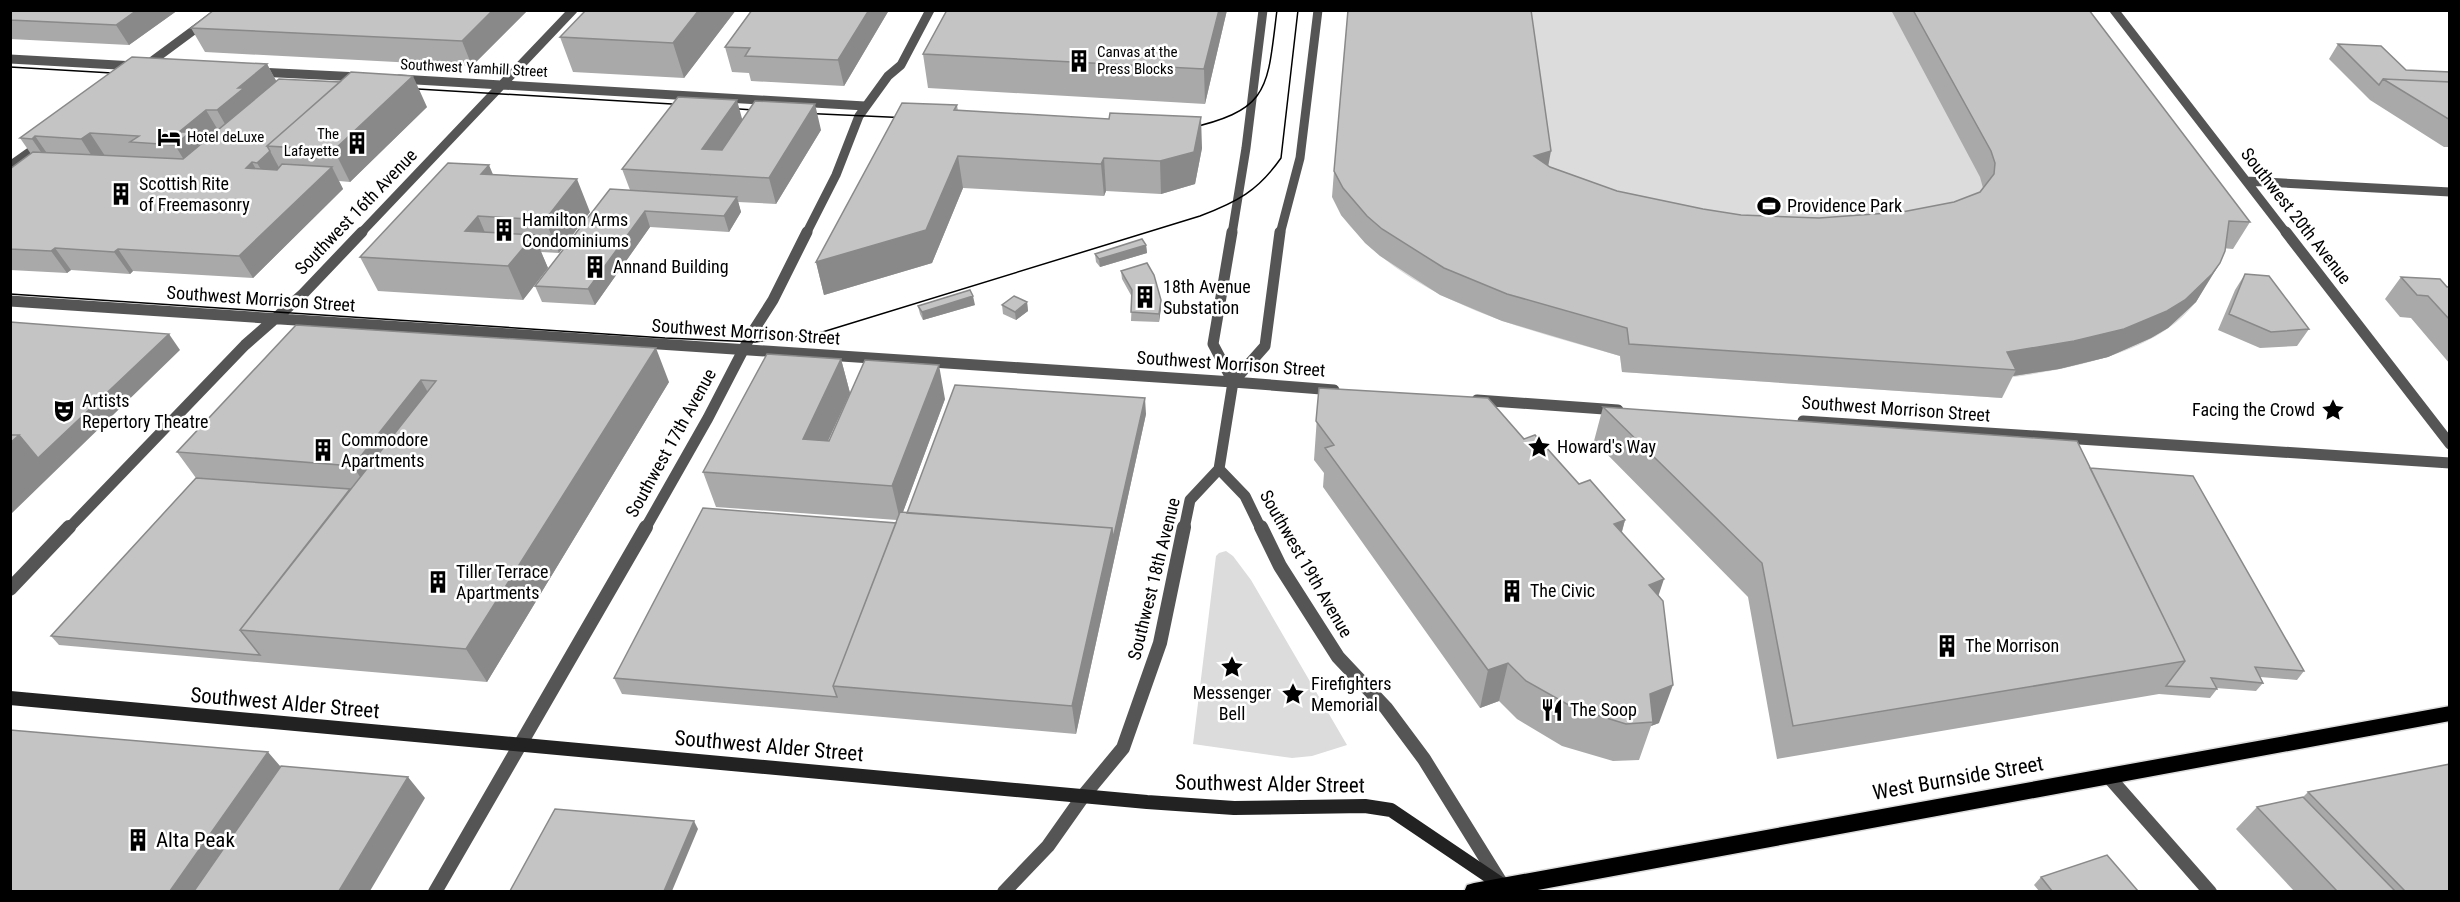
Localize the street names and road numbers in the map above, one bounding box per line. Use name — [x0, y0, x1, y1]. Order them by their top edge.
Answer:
street label: Southwest Yamhill Street — [400, 55, 548, 81]
street label: Southwest 16th Avenue — [290, 144, 421, 279]
street label: Southwest 20th Avenue — [2237, 144, 2356, 288]
street label: Southwest Morrison Street — [166, 281, 356, 316]
street label: Southwest Morrison Street — [651, 314, 841, 349]
street label: Southwest Morrison Street — [1136, 346, 1326, 381]
street label: Southwest 17th Avenue — [621, 365, 720, 521]
street label: Southwest Morrison Street — [1801, 391, 1991, 426]
street label: Southwest 19th Avenue — [1256, 486, 1357, 641]
street label: Southwest 18th Avenue — [1123, 495, 1184, 662]
street label: Southwest Alder Street — [189, 683, 381, 723]
street label: Southwest Alder Street — [673, 726, 865, 766]
street label: West Burnside Street — [1871, 751, 2045, 805]
street label: Southwest Alder Street — [1175, 770, 1365, 798]

